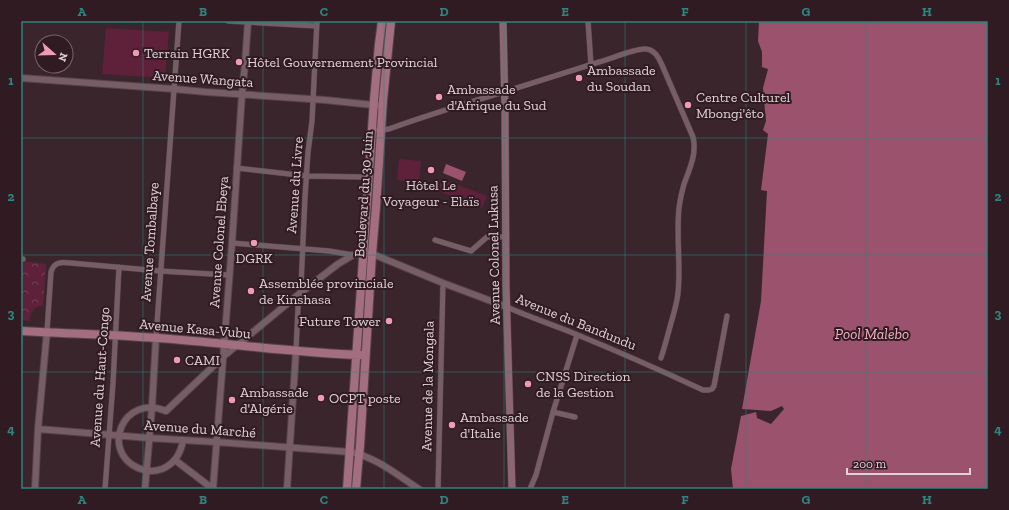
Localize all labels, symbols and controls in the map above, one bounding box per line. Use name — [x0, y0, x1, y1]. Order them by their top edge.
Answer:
text: A — [78, 4, 87, 19]
text: B — [199, 4, 207, 19]
text: C — [320, 4, 328, 19]
text: D — [439, 4, 449, 19]
text: E — [561, 4, 569, 19]
text: F — [681, 4, 689, 19]
text: G — [802, 4, 811, 19]
text: H — [922, 4, 932, 19]
north arrow — [34, 34, 74, 74]
place label: Terrain HGRK — [144, 45, 230, 62]
marker: Terrain HGRK — [131, 48, 141, 58]
text: N — [55, 51, 70, 64]
place label: Hôtel Gouvernement Provincial — [247, 54, 438, 71]
marker: Hôtel Gouvernement Provincial — [234, 57, 244, 67]
place label: Ambassade du Soudan — [587, 62, 656, 95]
street label: Avenue Wangata — [152, 67, 254, 91]
text: 1 — [8, 73, 14, 88]
marker: Ambassade du Soudan — [574, 73, 584, 83]
text: 1 — [995, 73, 1001, 88]
place label: Ambassade d'Afrique du Sud — [447, 81, 547, 114]
place label: Centre Culturel Mbongi'êto — [696, 89, 791, 122]
marker: Ambassade d'Afrique du Sud — [434, 92, 444, 102]
marker: Centre Culturel Mbongi'êto — [683, 100, 693, 110]
street label: Boulevard du 30 Juin — [351, 130, 377, 258]
street label: Avenue du Livre — [283, 136, 307, 234]
marker: Hôtel Le Voyageur - Elaïs — [426, 165, 436, 175]
street label: Avenue Colonel Ebeya — [206, 175, 232, 308]
place label: Hôtel Le Voyageur - Elaïs — [382, 177, 479, 210]
street label: Avenue Tombalbaye — [137, 181, 163, 302]
street label: Avenue Colonel Lukusa — [484, 185, 504, 325]
text: 2 — [8, 189, 15, 204]
text: 2 — [995, 189, 1002, 204]
marker: DGRK — [249, 238, 259, 248]
place label: DGRK — [235, 250, 273, 267]
place label: Assemblée provinciale de Kinshasa — [259, 275, 394, 308]
marker: Assemblée provinciale de Kinshasa — [246, 286, 256, 296]
street label: Avenue du Bandundu — [513, 290, 639, 354]
text: 3 — [8, 306, 15, 321]
street label: Avenue du Haut-Congo — [87, 306, 113, 448]
text: 3 — [995, 306, 1002, 321]
place label: Future Tower — [299, 313, 381, 330]
street label: Avenue Kasa-Vubu — [139, 316, 252, 342]
marker: Future Tower — [384, 316, 394, 326]
street label: Avenue de la Mongala — [418, 320, 438, 452]
water label: Pool Malebo — [835, 325, 909, 343]
place label: CAMI — [185, 352, 220, 369]
marker: CAMI — [172, 355, 182, 365]
place label: CNSS Direction de la Gestion — [536, 368, 631, 401]
marker: CNSS Direction de la Gestion — [523, 379, 533, 389]
place label: Ambassade d'Algérie — [240, 384, 309, 417]
place label: OCPT poste — [329, 390, 401, 407]
marker: OCPT poste — [316, 393, 326, 403]
marker: Ambassade d'Algérie — [227, 395, 237, 405]
place label: Ambassade d'Italie — [460, 409, 529, 442]
street label: Avenue du Marché — [144, 417, 257, 441]
marker: Ambassade d'Italie — [447, 420, 457, 430]
text: 4 — [7, 422, 15, 437]
text: 4 — [994, 422, 1002, 437]
scale bar — [847, 450, 970, 476]
text: 200 m — [853, 457, 887, 471]
text: A — [78, 492, 87, 507]
text: B — [199, 492, 207, 507]
text: C — [320, 492, 328, 507]
text: D — [439, 492, 449, 507]
text: E — [561, 492, 569, 507]
text: F — [681, 492, 689, 507]
text: G — [802, 492, 811, 507]
text: H — [922, 492, 932, 507]

